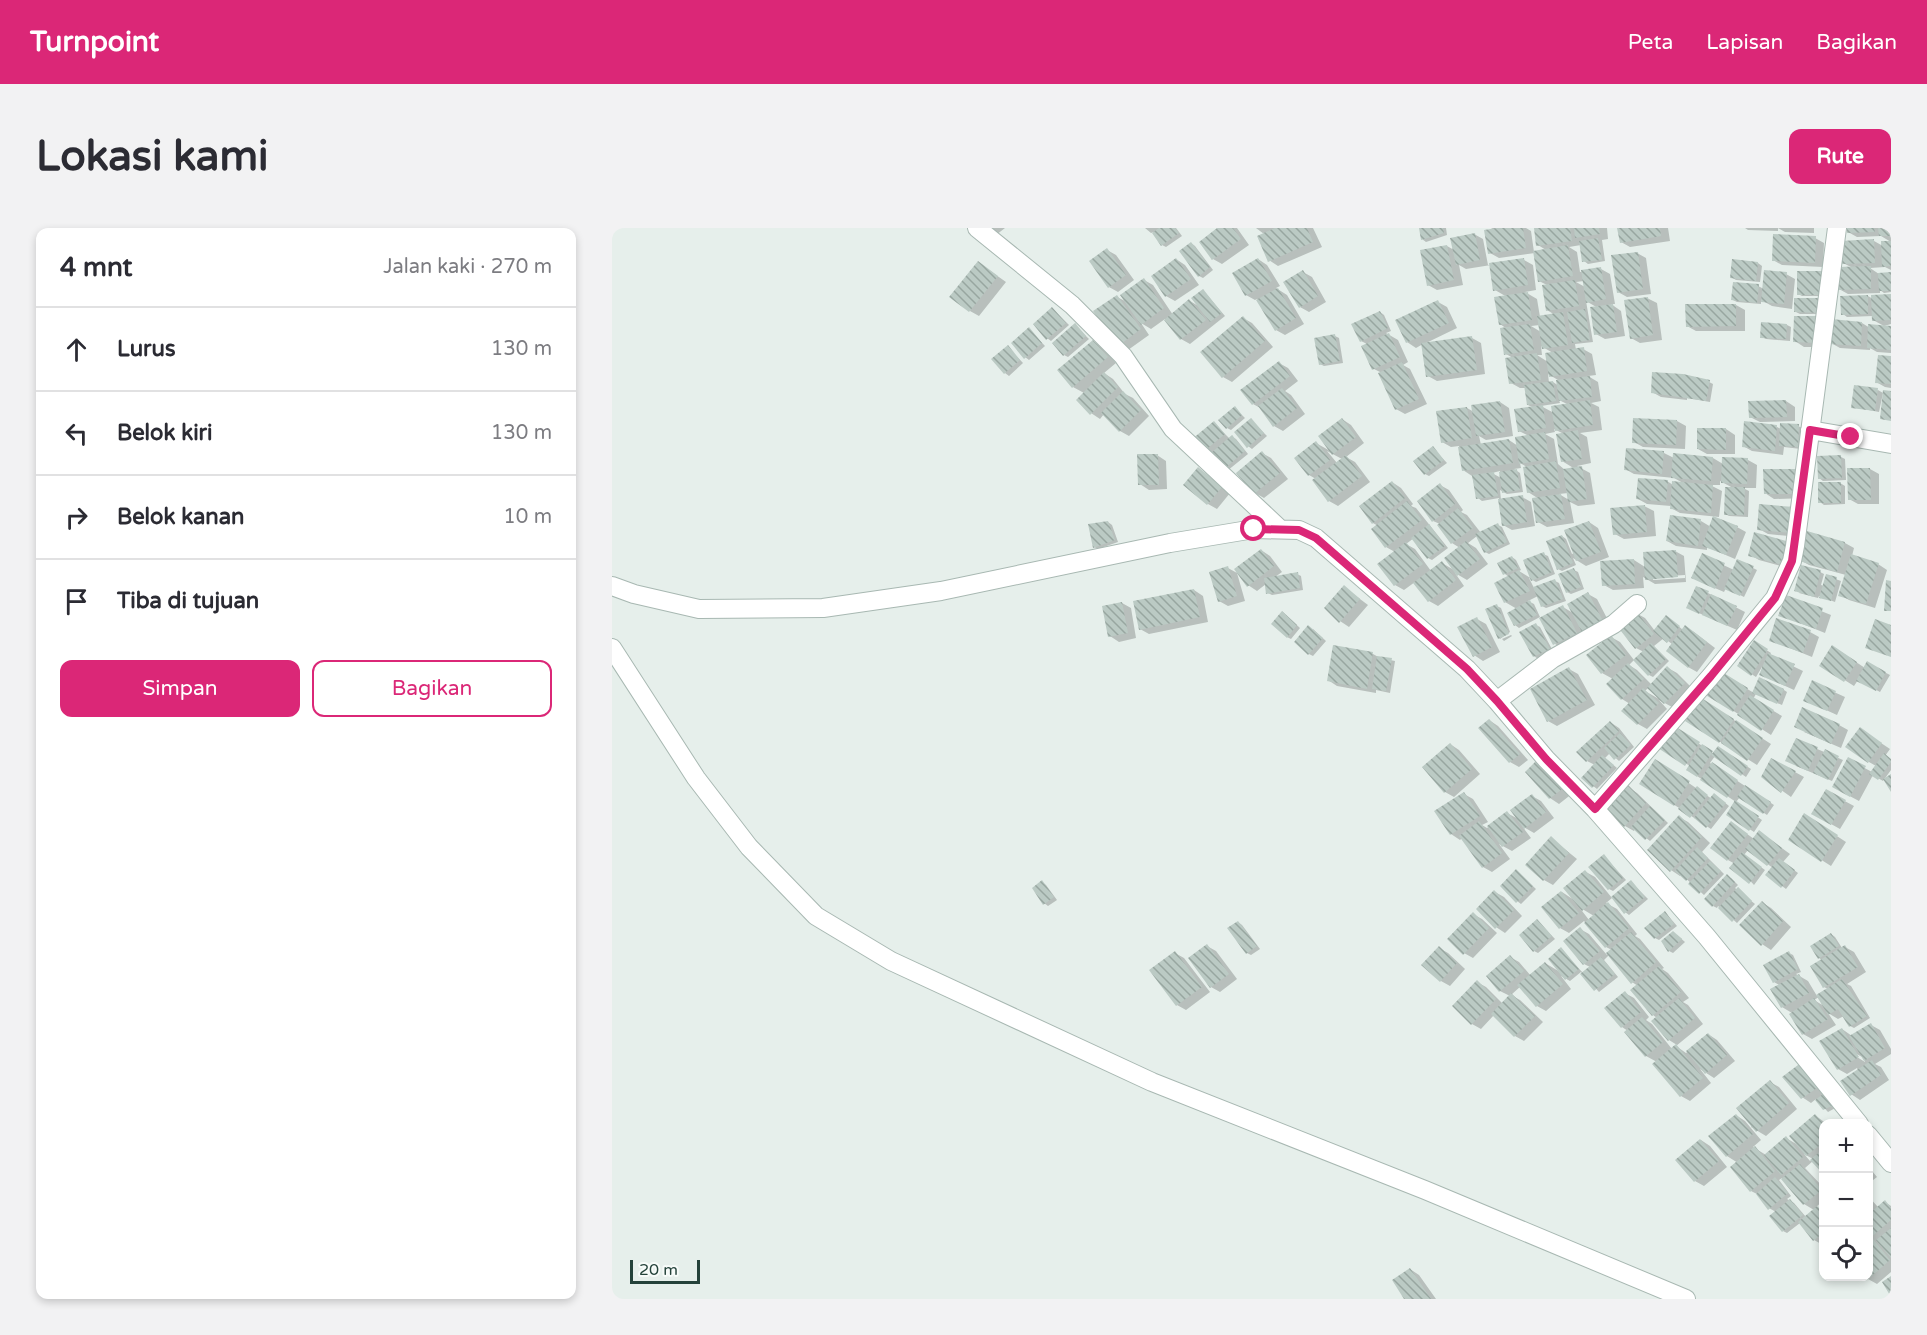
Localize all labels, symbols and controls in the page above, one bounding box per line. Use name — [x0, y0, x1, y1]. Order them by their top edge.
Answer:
text: Turnpoint — [30, 25, 159, 59]
text: Peta — [1628, 30, 1673, 55]
text: Lapisan — [1706, 30, 1783, 55]
text: Bagikan — [1816, 30, 1897, 55]
button: Rute — [1789, 129, 1891, 184]
text: Lokasi kami — [36, 131, 268, 182]
text: 4 mnt — [60, 252, 132, 283]
text: Jalan kaki · 270 m — [383, 255, 552, 279]
icon: ahead — [60, 333, 93, 366]
text: Lurus — [117, 336, 175, 362]
text: 130 m — [491, 337, 552, 361]
icon: left — [60, 417, 93, 450]
text: Belok kiri — [117, 420, 213, 446]
text: 130 m — [491, 421, 552, 445]
route end — [1837, 423, 1863, 449]
icon: right — [60, 501, 93, 534]
text: Belok kanan — [117, 504, 244, 530]
text: 10 m — [503, 505, 552, 529]
route start — [1240, 515, 1266, 541]
icon: arrive — [60, 585, 93, 618]
text: Tiba di tujuan — [117, 588, 259, 614]
button: Simpan — [60, 660, 300, 717]
button: Bagikan — [312, 660, 552, 717]
map controls — [1819, 1119, 1873, 1281]
button: + — [1819, 1119, 1873, 1173]
button: − — [1819, 1173, 1873, 1227]
button: locate — [1819, 1227, 1873, 1281]
scale bar — [630, 1257, 700, 1284]
text: 20 m — [639, 1260, 678, 1280]

